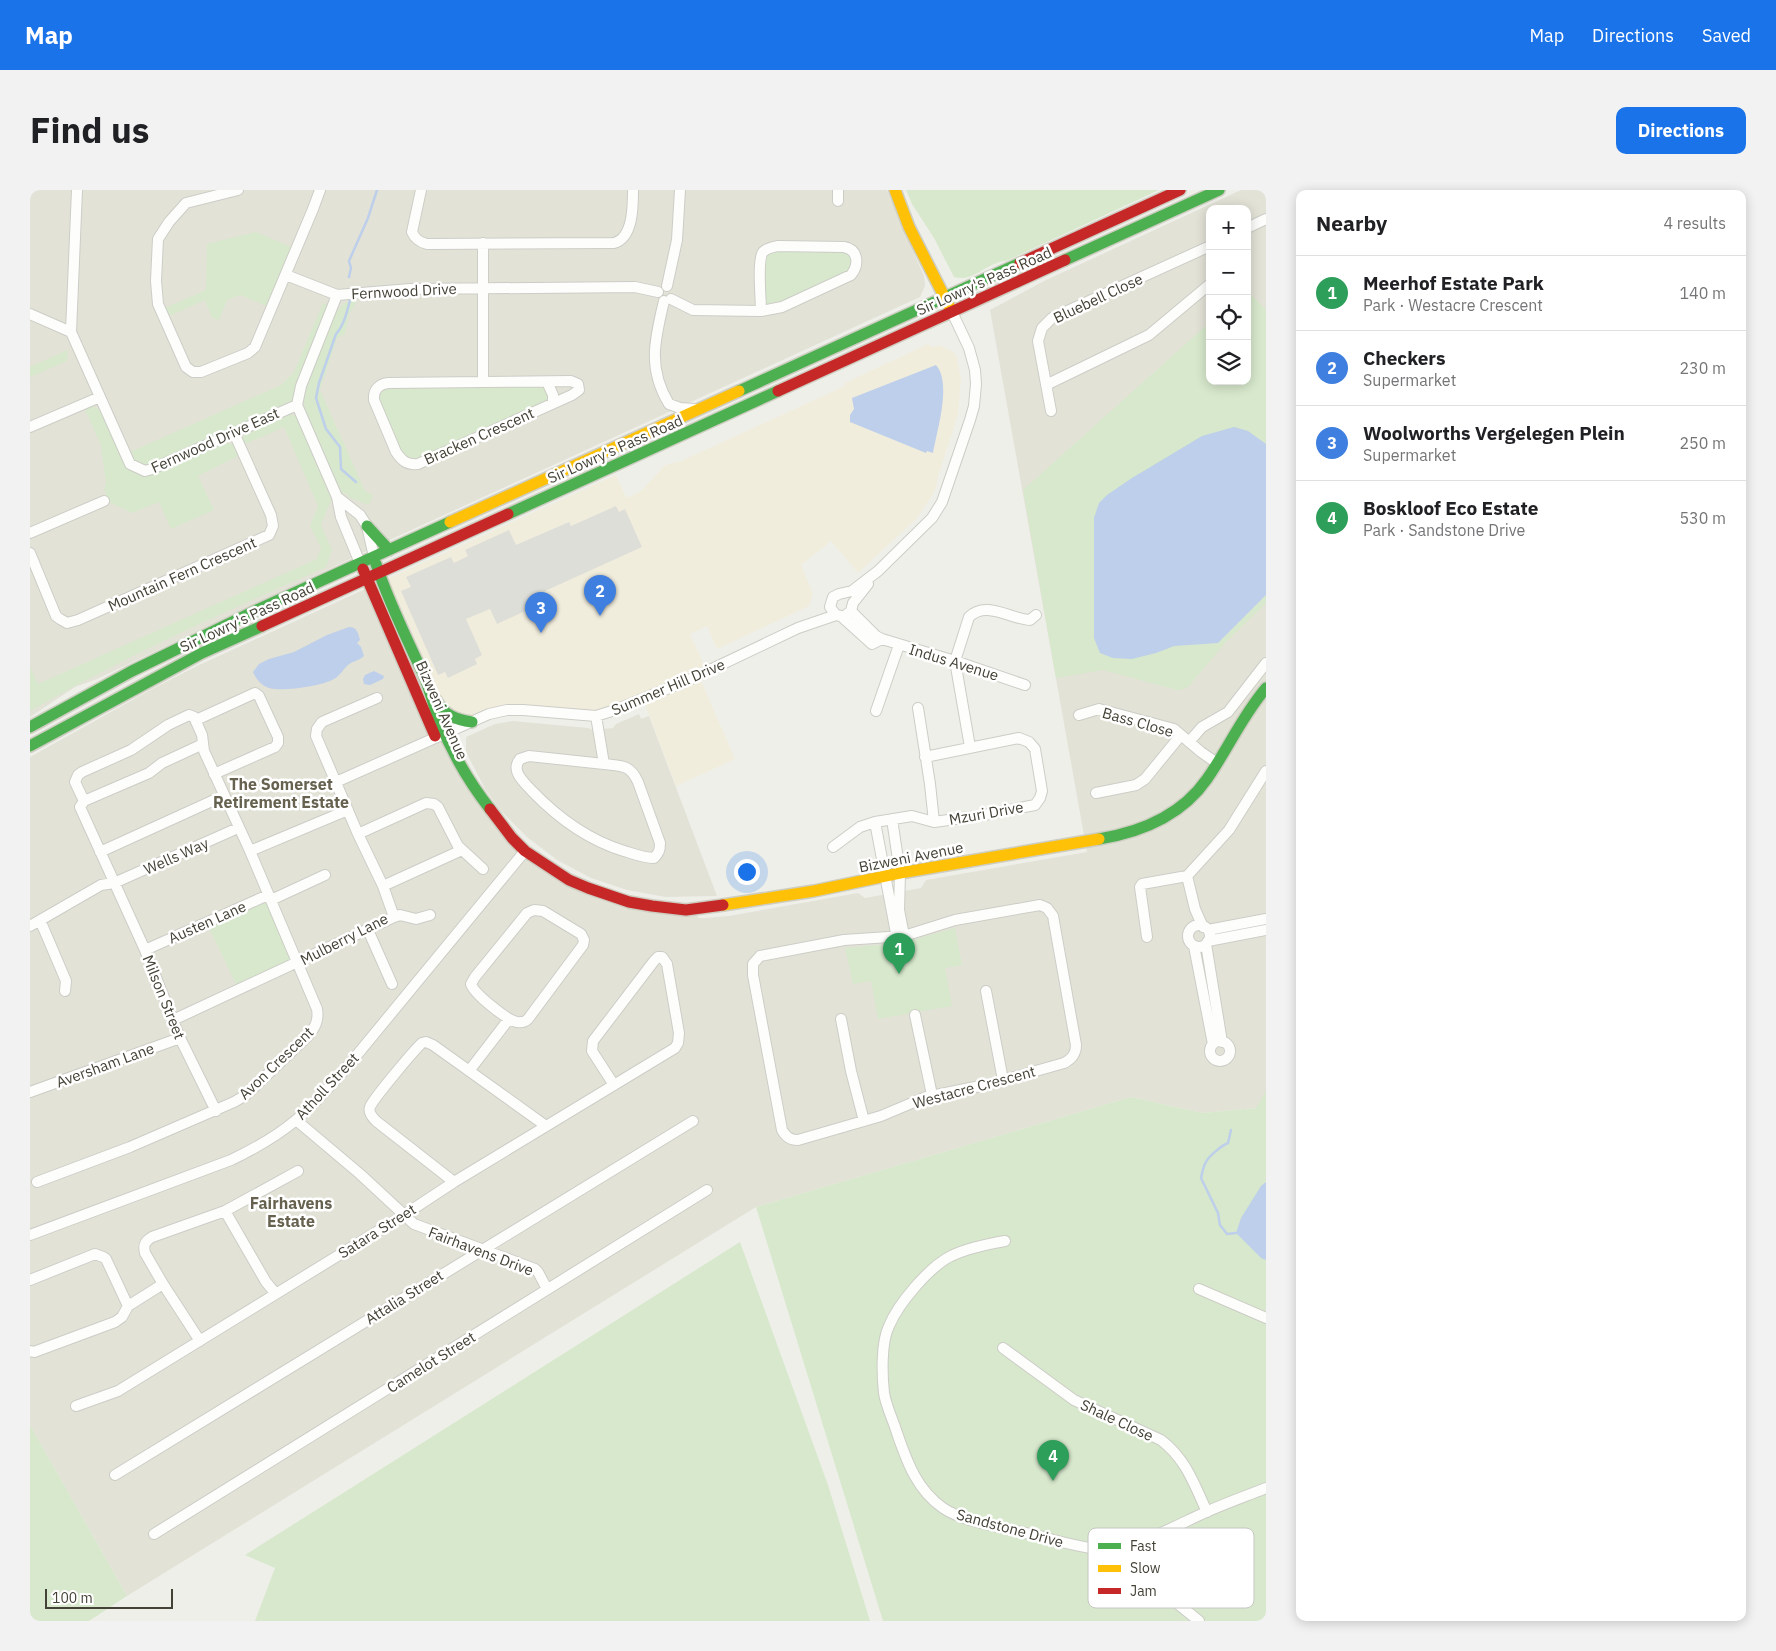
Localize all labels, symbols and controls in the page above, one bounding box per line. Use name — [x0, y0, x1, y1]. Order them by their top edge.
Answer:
text: Map — [25, 19, 73, 51]
text: Map — [1529, 24, 1564, 47]
text: Directions — [1592, 24, 1674, 47]
text: Saved — [1702, 24, 1751, 47]
text: Find us — [30, 107, 149, 153]
button: Directions — [1616, 107, 1746, 154]
map controls — [1206, 205, 1251, 385]
button: + — [1206, 205, 1251, 250]
text: Nearby — [1316, 209, 1387, 237]
text: 4 results — [1663, 213, 1726, 233]
street label: Sir Lowry's Pass Road — [913, 243, 1055, 319]
button: − — [1206, 250, 1251, 295]
street label: Bluebell Close — [1050, 269, 1146, 327]
text: Meerhof Estate Park — [1363, 271, 1544, 295]
street label: Fernwood Drive — [351, 279, 457, 303]
text: 1 — [1327, 283, 1337, 303]
text: 140 m — [1679, 283, 1726, 303]
button: locate — [1206, 295, 1251, 340]
text: Park · Westacre Crescent — [1363, 295, 1543, 315]
button: layers — [1206, 340, 1251, 385]
text: Checkers — [1363, 346, 1446, 370]
text: 2 — [1327, 358, 1337, 378]
text: 230 m — [1679, 358, 1726, 378]
text: Supermarket — [1363, 370, 1456, 390]
street label: Fernwood Drive East — [148, 403, 282, 477]
street label: Bracken Crescent — [421, 403, 537, 469]
street label: Sir Lowry's Pass Road — [544, 411, 686, 487]
text: Woolworths Vergelegen Plein — [1363, 421, 1625, 445]
text: 3 — [1327, 433, 1337, 453]
text: 250 m — [1679, 433, 1726, 453]
text: Supermarket — [1363, 445, 1456, 465]
text: Boskloof Eco Estate — [1363, 496, 1538, 520]
text: 4 — [1327, 508, 1337, 528]
text: 530 m — [1679, 508, 1726, 528]
text: Park · Sandstone Drive — [1363, 520, 1525, 540]
street label: Mountain Fern Crescent — [105, 533, 259, 615]
pin: 2 — [584, 575, 616, 616]
street label: Sir Lowry's Pass Road — [177, 578, 317, 656]
pin: 3 — [525, 592, 557, 633]
street label: Indus Avenue — [907, 639, 1001, 685]
street label: Summer Hill Drive — [608, 655, 728, 719]
street label: Bizweni Avenue — [412, 658, 472, 762]
street label: Bass Close — [1100, 703, 1176, 741]
district label: The Somerset Retirement Estate — [213, 774, 349, 812]
street label: Mzuri Drive — [947, 797, 1025, 829]
street label: Wells Way — [141, 833, 212, 879]
street label: Bizweni Avenue — [857, 838, 965, 876]
your location — [734, 859, 760, 885]
street label: Austen Lane — [165, 896, 249, 948]
street label: Mulberry Lane — [297, 909, 391, 969]
pin: 1 — [883, 933, 915, 974]
street label: Milson Street — [139, 952, 189, 1042]
street label: Avon Crescent — [235, 1023, 317, 1103]
street label: Aversham Lane — [53, 1038, 157, 1092]
street label: Atholl Street — [291, 1049, 363, 1123]
street label: Westacre Crescent — [911, 1061, 1037, 1113]
district label: Fairhavens Estate — [250, 1193, 332, 1231]
street label: Satara Street — [335, 1200, 419, 1262]
street label: Fairhavens Drive — [426, 1222, 536, 1280]
street label: Attalia Street — [361, 1265, 447, 1329]
street label: Camelot Street — [383, 1327, 479, 1397]
street label: Shale Close — [1077, 1395, 1157, 1445]
pin: 4 — [1037, 1440, 1069, 1481]
street label: Sandstone Drive — [954, 1505, 1066, 1551]
legend — [1088, 1528, 1254, 1608]
text: Fast — [1130, 1537, 1156, 1555]
text: Slow — [1130, 1559, 1161, 1577]
text: Jam — [1130, 1582, 1157, 1600]
scale bar — [45, 1586, 172, 1609]
text: 100 m — [52, 1589, 93, 1607]

